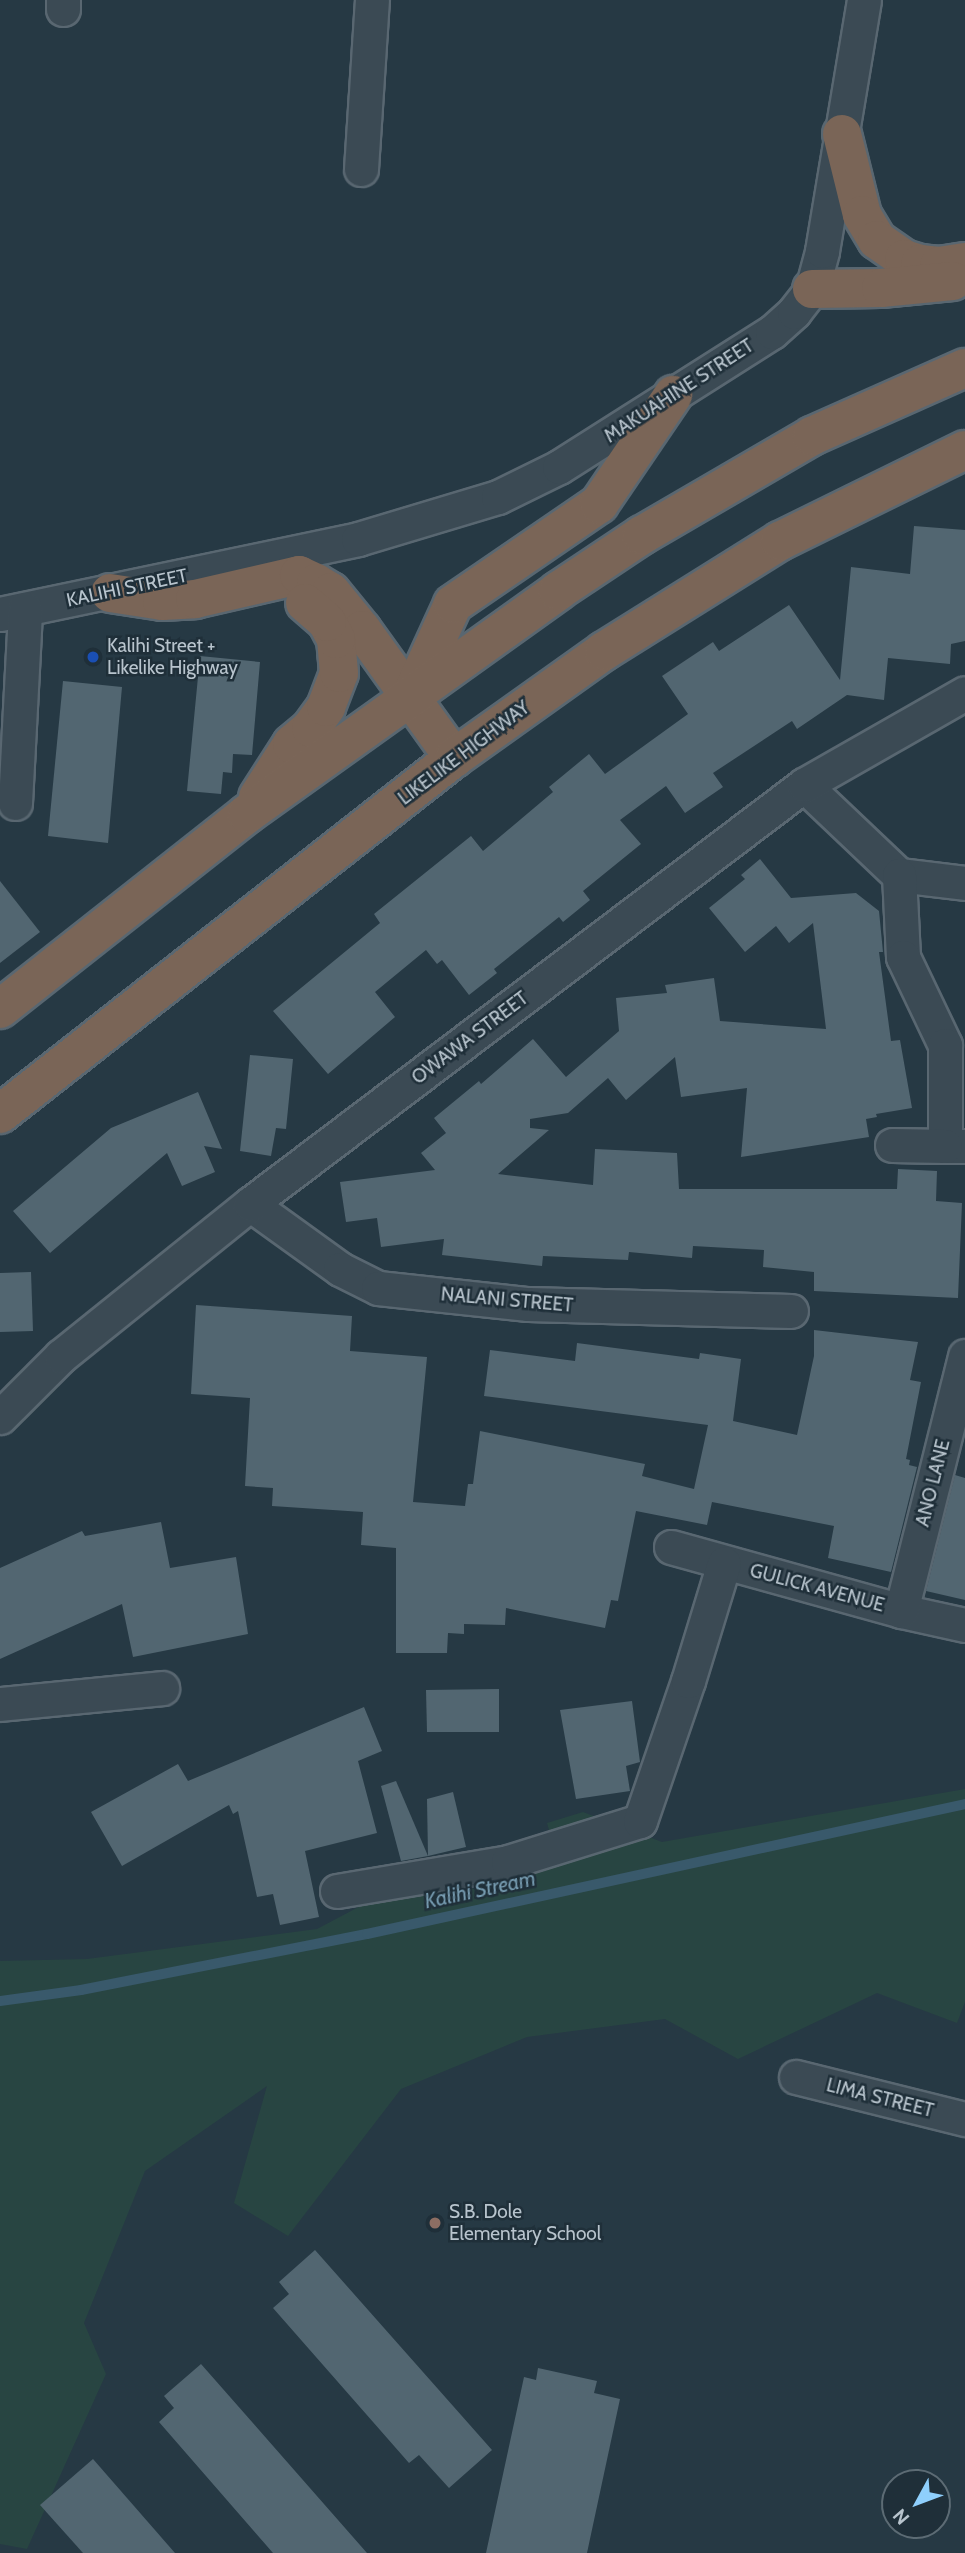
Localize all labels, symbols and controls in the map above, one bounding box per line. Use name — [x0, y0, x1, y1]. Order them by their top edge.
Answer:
street label: MAKUAHINE STREET — [600, 334, 758, 448]
street label: KALIHI STREET — [64, 564, 190, 612]
place label: Kalihi Street + Likelike Highway — [107, 635, 238, 679]
marker: Kalihi Street + Likelike Highway — [85, 649, 101, 665]
street label: LIKELIKE HIGHWAY — [394, 696, 534, 810]
street label: OWAWA STREET — [407, 987, 533, 1089]
street label: NALANI STREET — [440, 1283, 574, 1317]
street label: ANO LANE — [911, 1437, 955, 1529]
street label: GULICK AVENUE — [747, 1559, 887, 1617]
water label: Kalihi Stream — [422, 1866, 538, 1914]
street label: LIMA STREET — [824, 2074, 936, 2122]
place label: S.B. Dole Elementary School — [449, 2201, 601, 2245]
marker: S.B. Dole Elementary School — [427, 2215, 443, 2231]
north arrow — [881, 2469, 951, 2539]
text: N — [888, 2504, 914, 2529]

